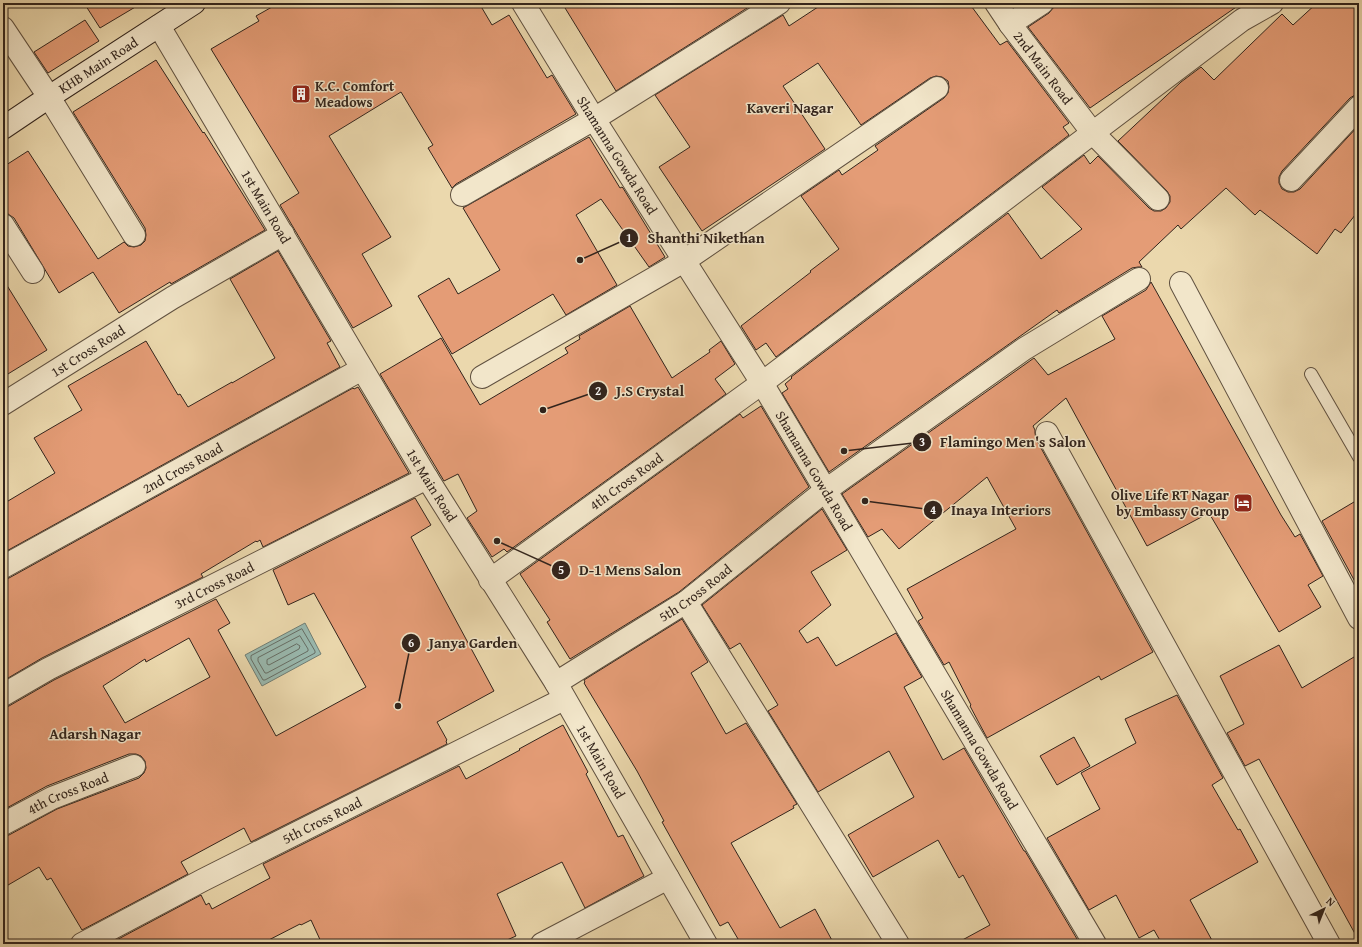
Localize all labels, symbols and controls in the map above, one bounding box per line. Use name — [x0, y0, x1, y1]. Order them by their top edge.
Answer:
street label: 2nd Main Road — [1009, 27, 1078, 109]
street label: KHB Main Road — [55, 32, 142, 98]
place label: K.C. Comfort Meadows — [315, 76, 395, 112]
building icon: K.C. Comfort Meadows — [290, 83, 312, 105]
street label: Shamanna Gowda Road — [572, 92, 662, 219]
district label: Kaveri Nagar — [747, 97, 833, 118]
street label: 1st Main Road — [236, 166, 296, 248]
callout: Shanthi Nikethan — [619, 224, 773, 251]
text: Shanthi Nikethan — [647, 227, 765, 248]
text: 1 — [626, 229, 632, 246]
street label: 1st Cross Road — [47, 320, 129, 382]
callout: J.S Crystal — [588, 377, 692, 404]
text: J.S Crystal — [613, 380, 684, 401]
text: 2 — [595, 382, 601, 399]
street label: Shamanna Gowda Road — [771, 407, 858, 535]
callout: Flamingo Men's Salon — [912, 428, 1094, 455]
text: Flamingo Men's Salon — [940, 431, 1086, 452]
text: 3 — [919, 433, 925, 450]
street label: 2nd Cross Road — [139, 437, 227, 498]
street label: 1st Main Road — [402, 445, 462, 526]
street label: 4th Cross Road — [585, 448, 667, 515]
place label: Olive Life RT Nagar by Embassy Group — [1111, 485, 1230, 521]
hotel icon: Olive Life RT Nagar by Embassy Group — [1232, 492, 1254, 514]
callout: Inaya Interiors — [923, 496, 1059, 523]
text: Inaya Interiors — [951, 499, 1051, 520]
text: 4 — [930, 501, 936, 518]
callout: D-1 Mens Salon — [551, 556, 689, 583]
street label: 3rd Cross Road — [171, 557, 258, 614]
text: D-1 Mens Salon — [579, 559, 681, 580]
street label: 5th Cross Road — [655, 559, 736, 627]
text: 5 — [558, 561, 564, 578]
callout: Janya Garden — [401, 630, 525, 657]
text: Janya Garden — [426, 632, 517, 653]
text: 6 — [408, 634, 414, 651]
street label: Shamanna Gowda Road — [936, 686, 1023, 814]
street label: 1st Main Road — [572, 720, 631, 803]
district label: Adarsh Nagar — [49, 723, 141, 744]
street label: 4th Cross Road — [24, 767, 112, 819]
street label: 5th Cross Road — [279, 792, 366, 849]
north arrow — [1304, 889, 1344, 929]
text: N — [1323, 893, 1339, 910]

